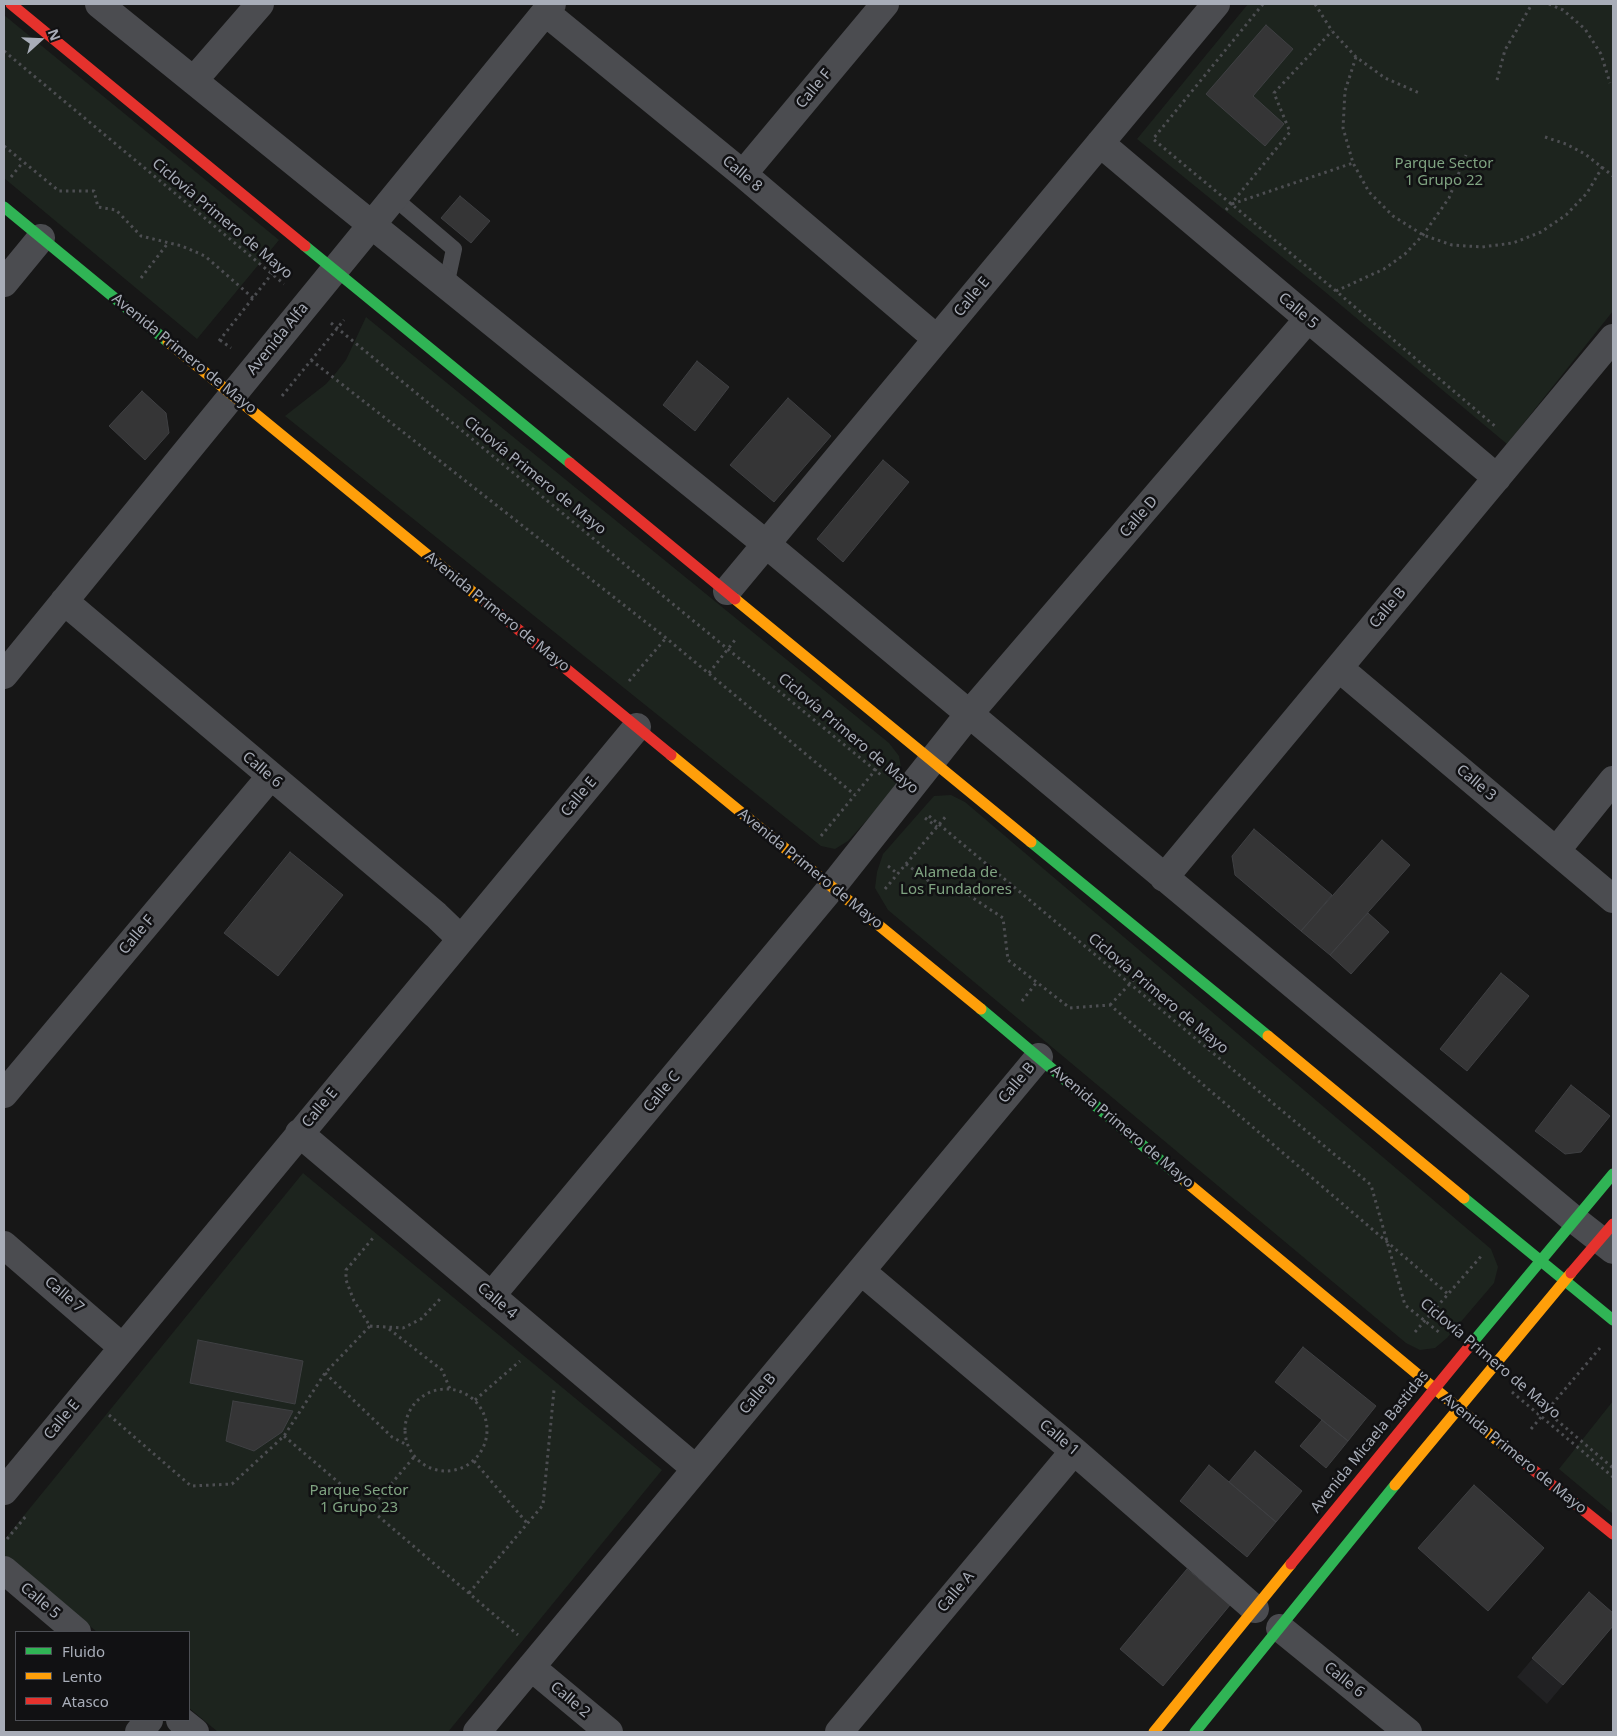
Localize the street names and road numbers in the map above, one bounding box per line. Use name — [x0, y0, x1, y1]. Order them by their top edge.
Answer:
street label: Calle F — [792, 66, 836, 112]
street label: Calle 8 — [718, 152, 766, 196]
street label: Ciclovía Primero de Mayo — [148, 155, 296, 283]
street label: Calle E — [950, 273, 994, 321]
street label: Calle 5 — [1274, 289, 1322, 333]
street label: Avenida Primero de Mayo — [108, 290, 260, 418]
street label: Avenida Alfa — [244, 299, 312, 379]
street label: Ciclovía Primero de Mayo — [460, 413, 610, 539]
street label: Calle D — [1116, 493, 1162, 541]
street label: Avenida Primero de Mayo — [421, 548, 573, 676]
street label: Calle B — [1366, 584, 1410, 632]
street label: Ciclovía Primero de Mayo — [774, 670, 922, 798]
street label: Calle 6 — [238, 748, 286, 792]
street label: Calle 3 — [1452, 761, 1500, 805]
street label: Calle E — [557, 773, 601, 821]
street label: Avenida Primero de Mayo — [734, 805, 886, 933]
street label: Calle F — [115, 912, 159, 958]
street label: Ciclovía Primero de Mayo — [1084, 930, 1232, 1058]
street label: Calle B — [995, 1059, 1039, 1107]
street label: Avenida Primero de Mayo — [1047, 1062, 1197, 1192]
street label: Calle C — [640, 1068, 684, 1116]
street label: Calle E — [298, 1084, 342, 1132]
street label: Calle 7 — [41, 1273, 87, 1317]
street label: Calle 4 — [473, 1279, 521, 1323]
street label: Ciclovía Primero de Mayo — [1416, 1295, 1564, 1423]
street label: Avenida Micaela Bastidas — [1307, 1367, 1433, 1517]
street label: Calle B — [736, 1370, 780, 1418]
street label: Avenida Primero de Mayo — [1438, 1390, 1590, 1518]
street label: Calle E — [40, 1396, 84, 1444]
street label: Calle 1 — [1035, 1416, 1083, 1460]
street label: Calle A — [934, 1568, 978, 1616]
street label: Calle 5 — [16, 1579, 64, 1623]
street label: Calle 6 — [1320, 1658, 1368, 1702]
street label: Calle 2 — [546, 1678, 594, 1722]

